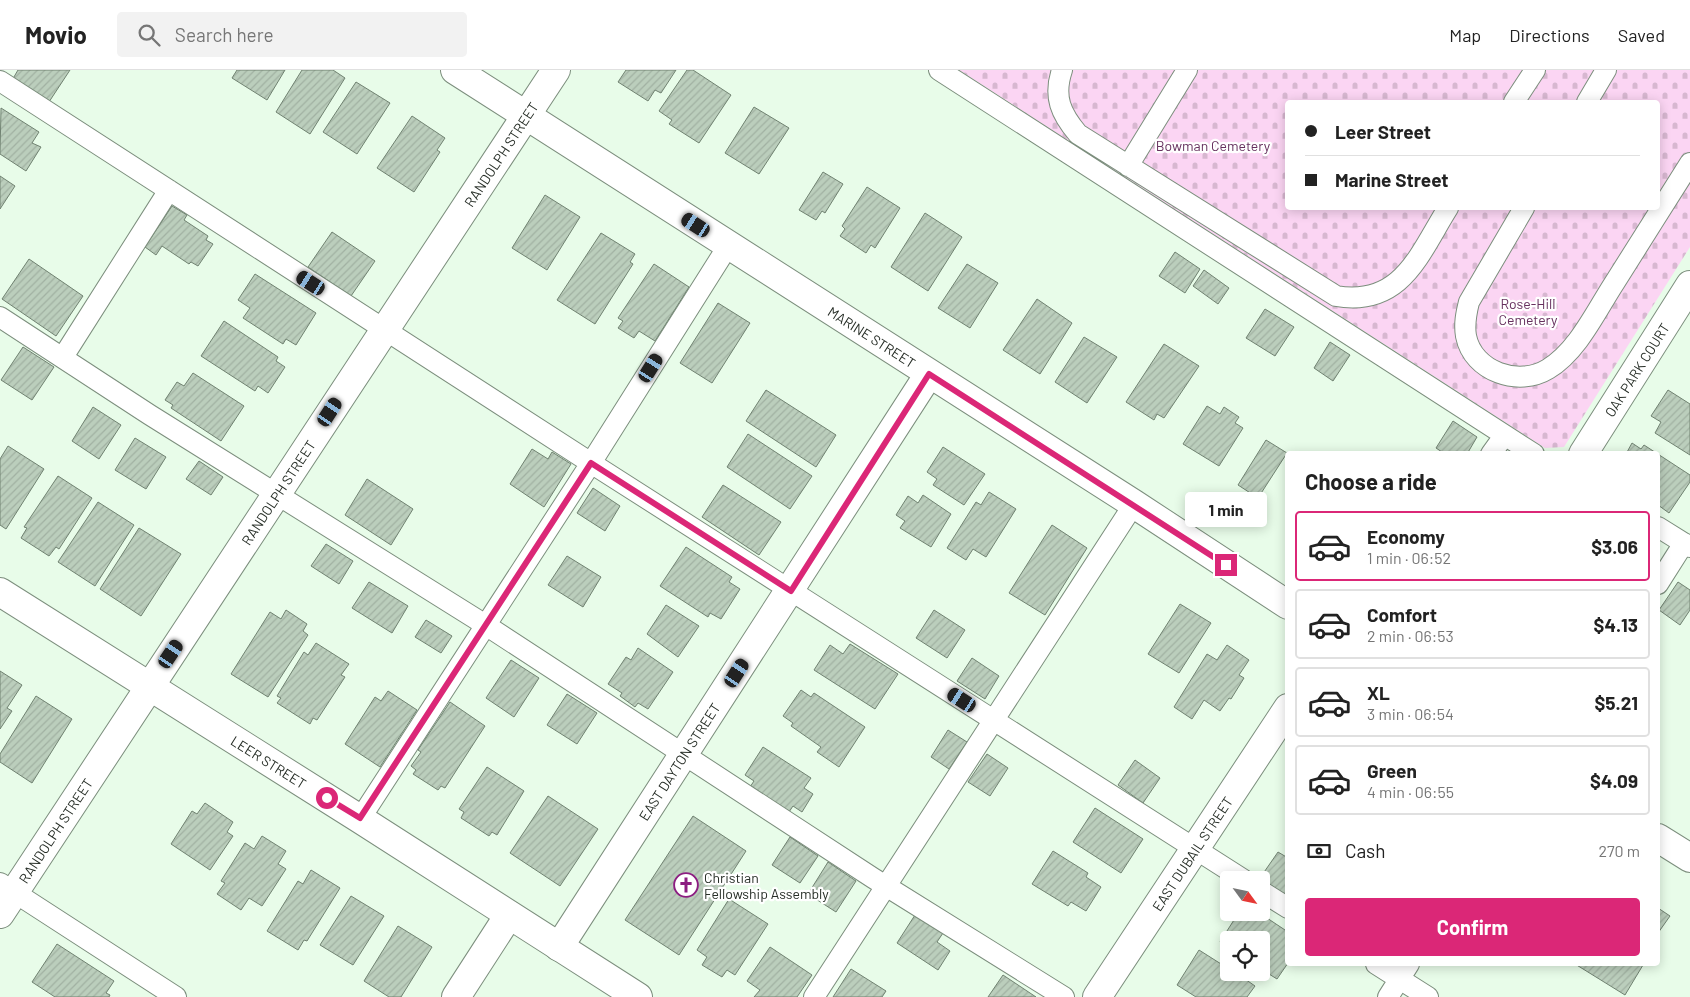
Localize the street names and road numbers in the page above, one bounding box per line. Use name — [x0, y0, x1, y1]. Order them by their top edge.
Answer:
street label: RANDOLPH STREET — [460, 99, 541, 210]
street label: MARINE STREET — [825, 302, 919, 371]
street label: OAK PARK COURT — [1600, 319, 1673, 420]
street label: RANDOLPH STREET — [237, 437, 318, 548]
street label: EAST DAYTON STREET — [635, 699, 723, 823]
street label: LEER STREET — [228, 732, 310, 792]
street label: RANDOLPH STREET — [14, 775, 96, 886]
street label: EAST DUBAIL STREET — [1148, 793, 1236, 914]

